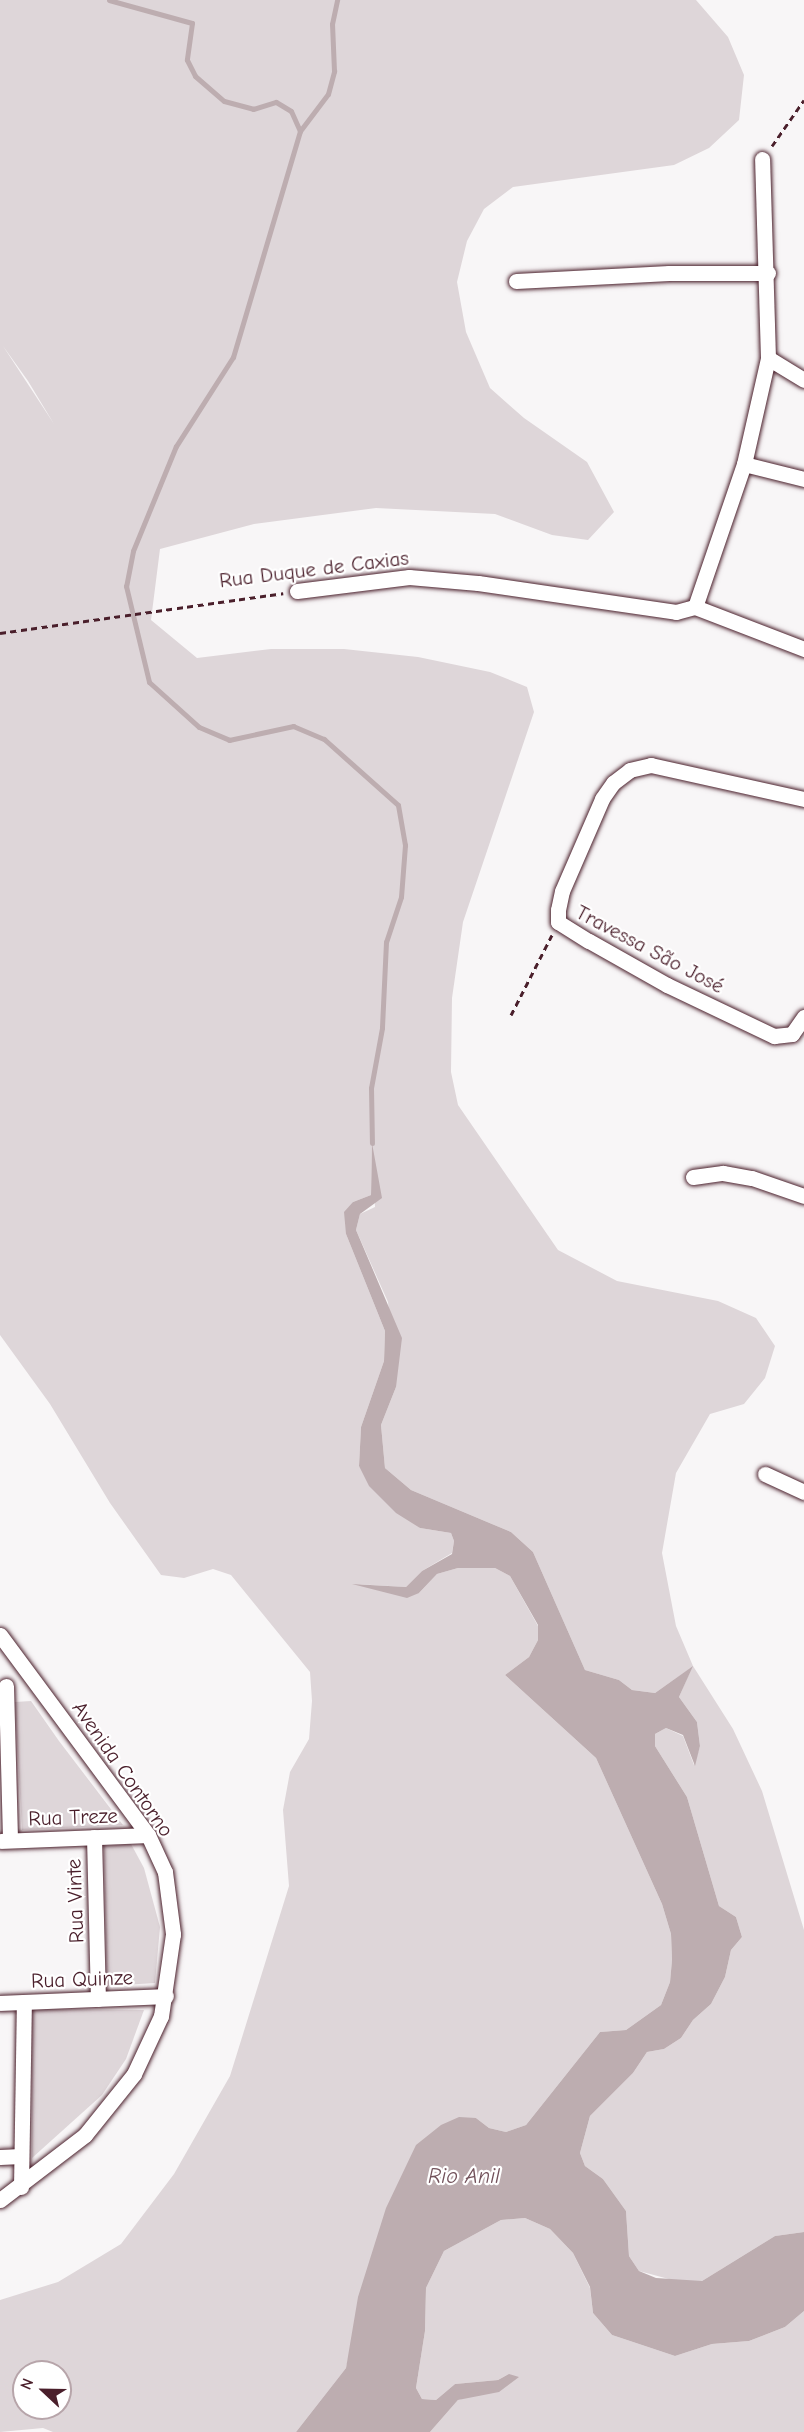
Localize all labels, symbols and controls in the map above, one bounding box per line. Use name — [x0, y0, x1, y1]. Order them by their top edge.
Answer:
street label: Rua Duque de Caxias — [218, 545, 410, 593]
street label: Travessa São José — [572, 899, 728, 999]
street label: Avenida Contorno — [67, 1696, 179, 1842]
street label: Rua Treze — [28, 1803, 118, 1831]
street label: Rua Vinte — [61, 1858, 89, 1944]
street label: Rua Quinze — [30, 1965, 134, 1993]
water label: Rio Anil — [428, 2164, 500, 2190]
north arrow — [12, 2360, 72, 2420]
text: N — [17, 2376, 37, 2392]

